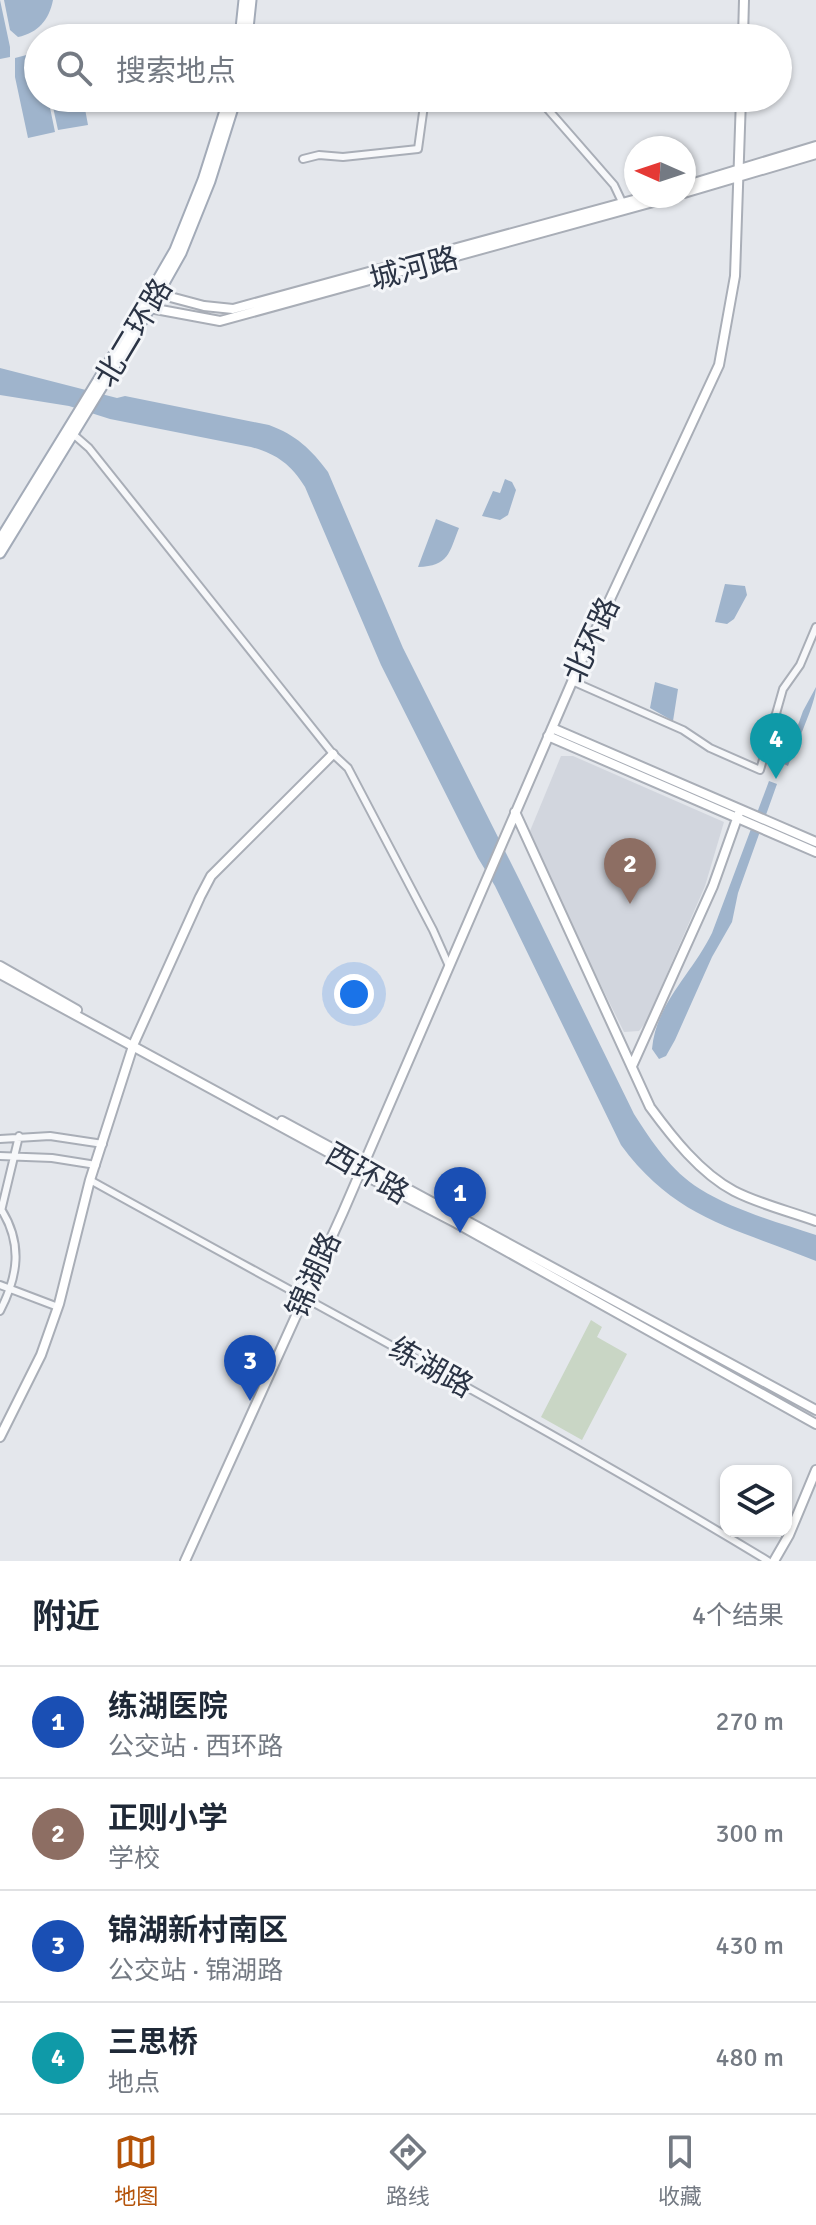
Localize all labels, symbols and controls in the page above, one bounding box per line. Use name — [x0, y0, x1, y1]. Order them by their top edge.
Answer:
search box — [24, 24, 792, 112]
icon: search — [52, 46, 96, 90]
text: 搜索地点 — [116, 53, 236, 90]
north arrow — [624, 136, 696, 208]
street label: 城河路 — [366, 239, 462, 299]
street label: 北二环路 — [87, 272, 181, 394]
street label: 北环路 — [556, 591, 628, 689]
pin: 4 — [750, 713, 802, 779]
pin: 2 — [604, 838, 656, 904]
your location — [334, 974, 374, 1014]
street label: 西环路 — [319, 1135, 415, 1213]
pin: 1 — [434, 1167, 486, 1233]
street label: 锦湖路 — [279, 1226, 349, 1324]
street label: 练湖路 — [383, 1330, 479, 1406]
pin: 3 — [224, 1335, 276, 1401]
map controls — [720, 1465, 792, 1537]
button: layers — [720, 1465, 792, 1537]
text: 附近 — [32, 1596, 100, 1638]
text: 4个结果 — [692, 1600, 784, 1632]
text: 练湖医院 — [108, 1688, 228, 1725]
text: 1 — [51, 1706, 65, 1738]
text: 270 m — [715, 1706, 784, 1738]
text: 公交站 · 西环路 — [108, 1731, 283, 1763]
text: 正则小学 — [108, 1800, 228, 1837]
text: 2 — [51, 1818, 65, 1850]
text: 300 m — [715, 1818, 784, 1850]
text: 学校 — [108, 1843, 160, 1875]
text: 锦湖新村南区 — [108, 1912, 288, 1949]
text: 3 — [51, 1930, 65, 1962]
text: 430 m — [715, 1930, 784, 1962]
text: 公交站 · 锦湖路 — [108, 1955, 283, 1987]
text: 三思桥 — [108, 2024, 198, 2061]
text: 4 — [51, 2042, 65, 2074]
text: 480 m — [715, 2042, 784, 2074]
text: 地点 — [108, 2067, 160, 2099]
tab: 地图 — [114, 2130, 158, 2210]
tab: 路线 — [386, 2130, 430, 2210]
tab: 收藏 — [658, 2130, 702, 2210]

